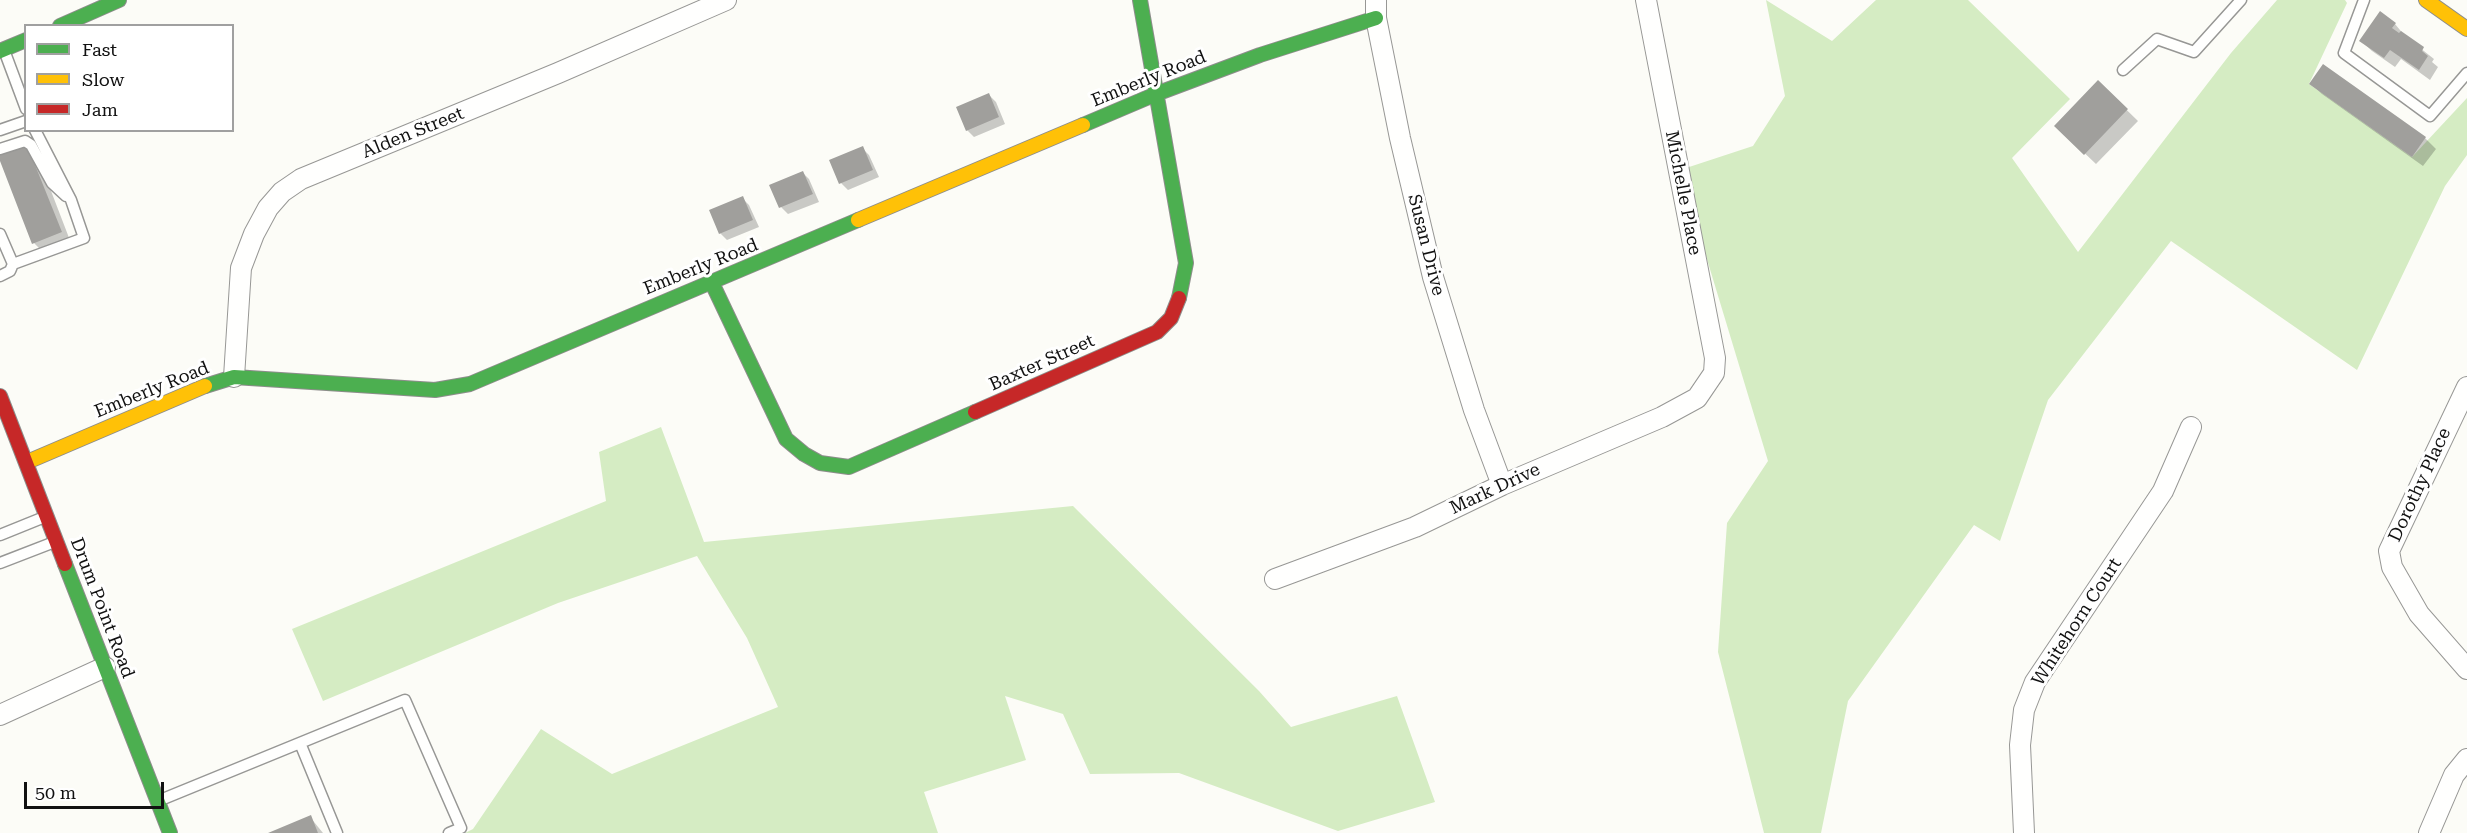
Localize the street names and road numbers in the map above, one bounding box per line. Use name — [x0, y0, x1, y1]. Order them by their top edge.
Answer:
street label: Emberly Road — [1089, 46, 1209, 112]
street label: Alden Street — [359, 103, 467, 163]
street label: Michelle Place — [1660, 129, 1706, 257]
street label: Susan Drive — [1403, 192, 1449, 298]
street label: Emberly Road — [641, 234, 761, 300]
street label: Baxter Street — [986, 330, 1098, 396]
street label: Emberly Road — [92, 357, 212, 423]
street label: Dorothy Place — [2384, 425, 2456, 545]
street label: Mark Drive — [1446, 459, 1544, 519]
street label: Drum Point Road — [65, 535, 139, 681]
street label: Whitehorn Court — [2028, 554, 2126, 690]

